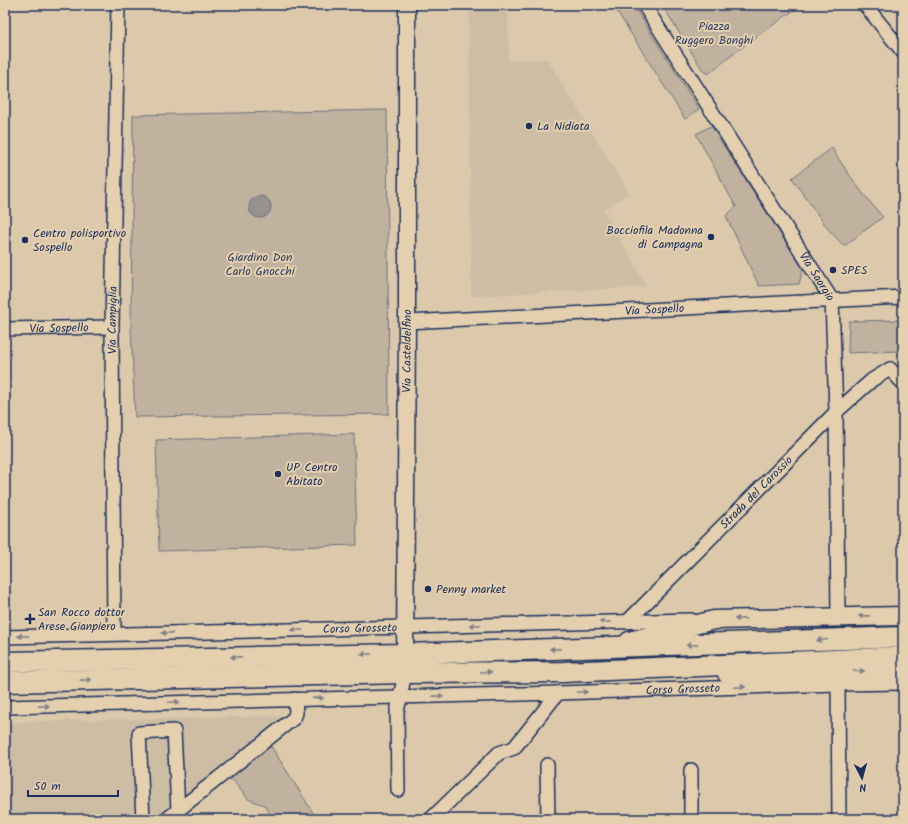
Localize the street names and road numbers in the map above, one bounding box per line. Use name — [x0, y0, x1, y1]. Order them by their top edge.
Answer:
street label: Via Saorgio — [794, 248, 839, 305]
street label: Via Campiglia — [103, 286, 123, 354]
street label: Via Sospello — [625, 299, 685, 321]
street label: Via Casteldelfino — [398, 309, 417, 393]
street label: Via Sospello — [29, 318, 89, 339]
street label: Strada del Carossio — [715, 452, 797, 534]
street label: Corso Grosseto — [322, 618, 397, 639]
street label: Corso Grosseto — [645, 679, 720, 700]

